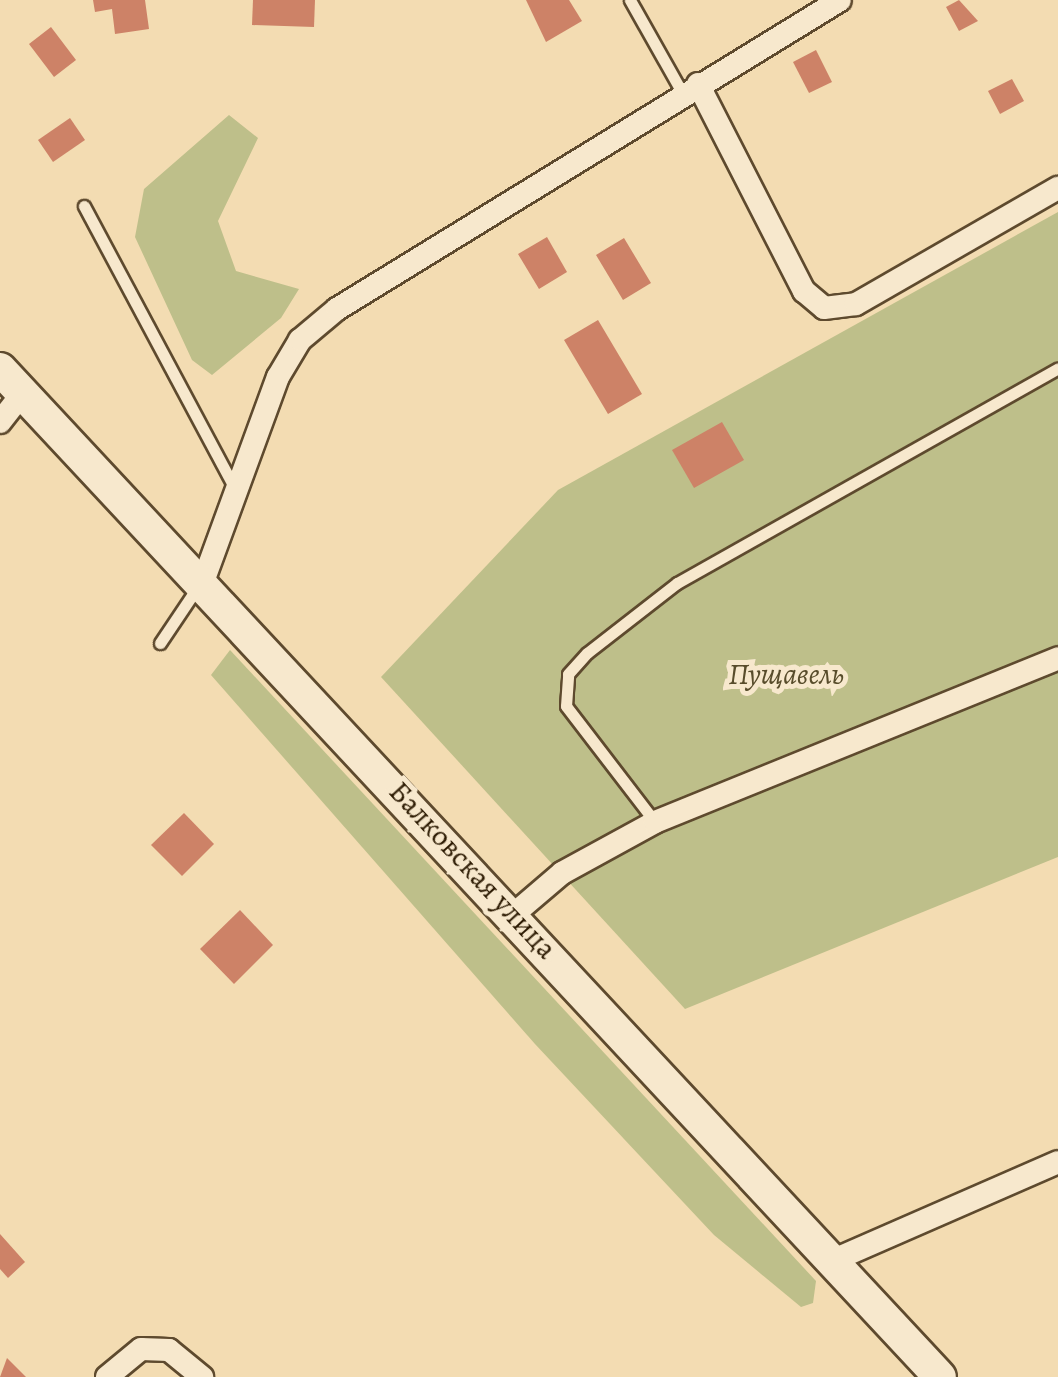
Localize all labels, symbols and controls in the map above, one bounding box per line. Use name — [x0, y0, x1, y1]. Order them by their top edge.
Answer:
park label: Пущавель — [728, 656, 844, 692]
street label: Балковская улица — [381, 774, 565, 966]

